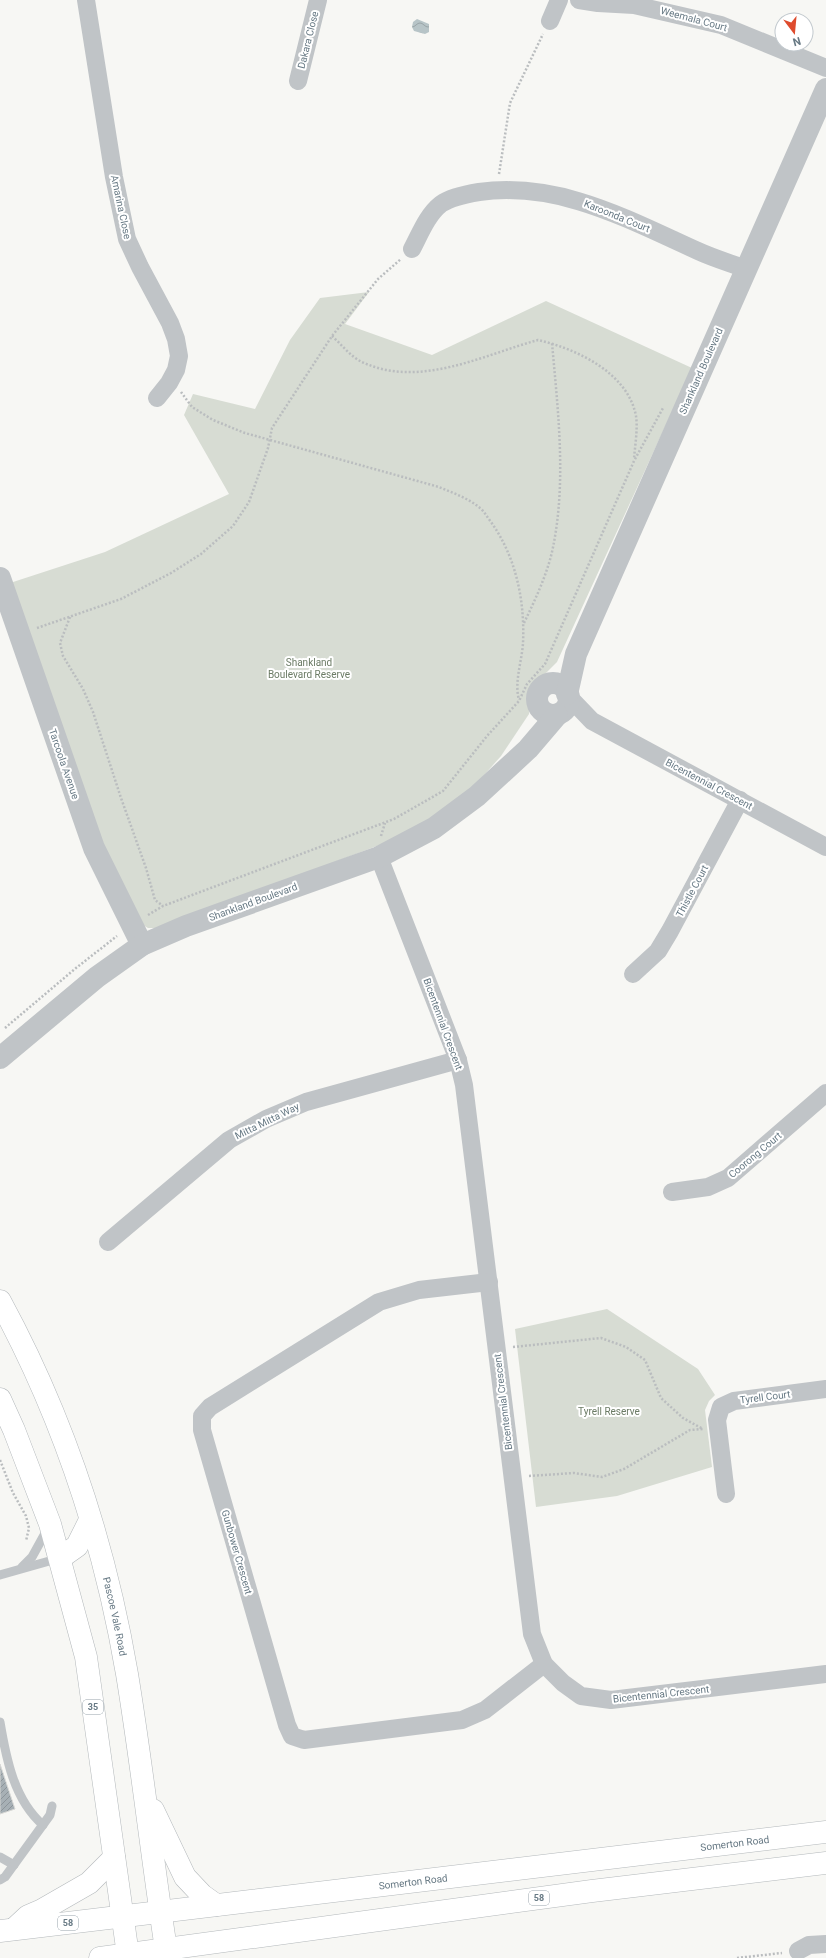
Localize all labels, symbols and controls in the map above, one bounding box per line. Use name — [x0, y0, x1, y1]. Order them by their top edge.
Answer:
street label: Weemala Court — [659, 5, 729, 33]
street label: Dakara Close — [296, 10, 320, 70]
north arrow — [774, 12, 814, 52]
text: N — [791, 34, 802, 49]
street label: Amarina Close — [109, 174, 133, 240]
street label: Karoonda Court — [582, 198, 652, 234]
street label: Shankland Boulevard — [677, 326, 725, 416]
park label: Shankland Boulevard Reserve — [268, 657, 350, 680]
street label: Tarcoola Avenue — [47, 727, 81, 801]
street label: Bicentennial Crescent — [664, 756, 754, 812]
street label: Thistle Court — [674, 863, 710, 919]
street label: Shankland Boulevard — [207, 881, 299, 923]
street label: Bicentennial Crescent — [421, 977, 465, 1071]
street label: Mitta Mitta Way — [233, 1101, 301, 1141]
street label: Coorong Court — [727, 1130, 783, 1180]
street label: Bicentennial Crescent — [492, 1353, 514, 1451]
street label: Tyrell Court — [739, 1388, 791, 1406]
park label: Tyrell Reserve — [578, 1406, 640, 1417]
street label: Gunbower Crescent — [220, 1508, 254, 1596]
street label: Pascoe Vale Road — [101, 1576, 129, 1657]
street label: Bicentennial Crescent — [612, 1683, 710, 1705]
road number: 35 — [83, 1700, 103, 1714]
street label: Somerton Road — [700, 1833, 770, 1853]
street label: Somerton Road — [378, 1872, 448, 1891]
road number: 58 — [529, 1891, 549, 1905]
road number: 58 — [58, 1916, 78, 1930]

